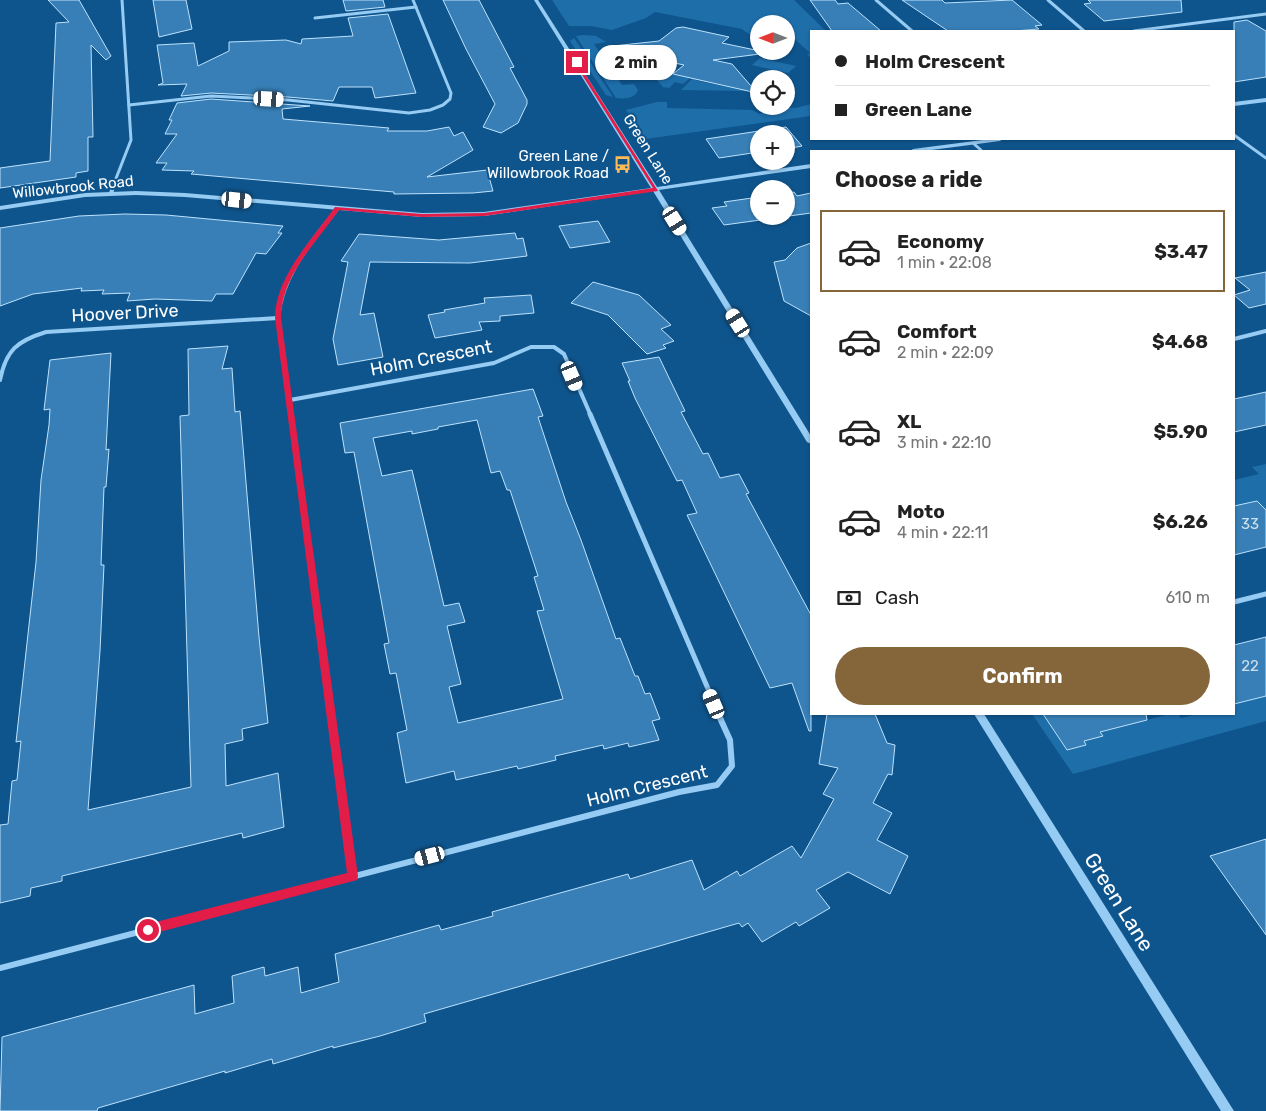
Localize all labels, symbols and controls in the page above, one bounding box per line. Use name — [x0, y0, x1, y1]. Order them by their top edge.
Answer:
north arrow — [750, 15, 795, 60]
map controls — [750, 15, 795, 225]
callout: 2 min — [594, 44, 677, 80]
text: Holm Crescent — [865, 50, 1005, 73]
route end — [566, 51, 588, 73]
text: 2 min — [614, 53, 658, 72]
button: locate — [750, 70, 795, 115]
car — [253, 91, 284, 107]
text: Green Lane — [865, 98, 972, 121]
street label: Green Lane — [619, 110, 677, 188]
button: + — [750, 125, 795, 170]
place label: Green Lane / Willowbrook Road — [487, 147, 609, 182]
bus stop icon: Green Lane / Willowbrook Road — [613, 155, 633, 175]
text: Choose a ride — [835, 166, 982, 193]
street label: Willowbrook Road — [11, 172, 135, 202]
button: − — [750, 180, 795, 225]
car — [221, 191, 252, 209]
car — [660, 204, 689, 238]
icon: car — [837, 229, 882, 274]
text: Economy — [897, 230, 984, 253]
text: $3.47 — [1154, 240, 1208, 263]
text: 1 min · 22:08 — [897, 253, 992, 272]
street label: Hoover Drive — [71, 299, 179, 327]
car — [723, 306, 752, 340]
icon: car — [837, 319, 882, 364]
text: Comfort — [897, 320, 977, 343]
text: $4.68 — [1152, 330, 1208, 353]
street label: Holm Crescent — [368, 335, 494, 381]
text: 2 min · 22:09 — [897, 343, 994, 362]
car — [559, 359, 584, 393]
icon: car — [837, 409, 882, 454]
text: XL — [897, 410, 921, 433]
text: $5.90 — [1153, 420, 1208, 443]
text: 3 min · 22:10 — [897, 433, 991, 452]
icon: car — [837, 499, 882, 544]
text: Moto — [897, 500, 945, 523]
text: $6.26 — [1153, 510, 1208, 533]
house number: 33 — [1241, 515, 1259, 533]
text: 4 min · 22:11 — [897, 523, 988, 542]
icon: cash — [835, 584, 863, 612]
text: Cash — [875, 586, 919, 609]
text: 610 m — [1166, 588, 1210, 607]
button: Confirm — [835, 647, 1210, 705]
house number: 22 — [1241, 657, 1259, 675]
car — [701, 687, 726, 721]
street label: Holm Crescent — [584, 760, 710, 812]
car — [413, 845, 446, 867]
street label: Green Lane — [1079, 848, 1160, 956]
route start — [137, 919, 159, 941]

